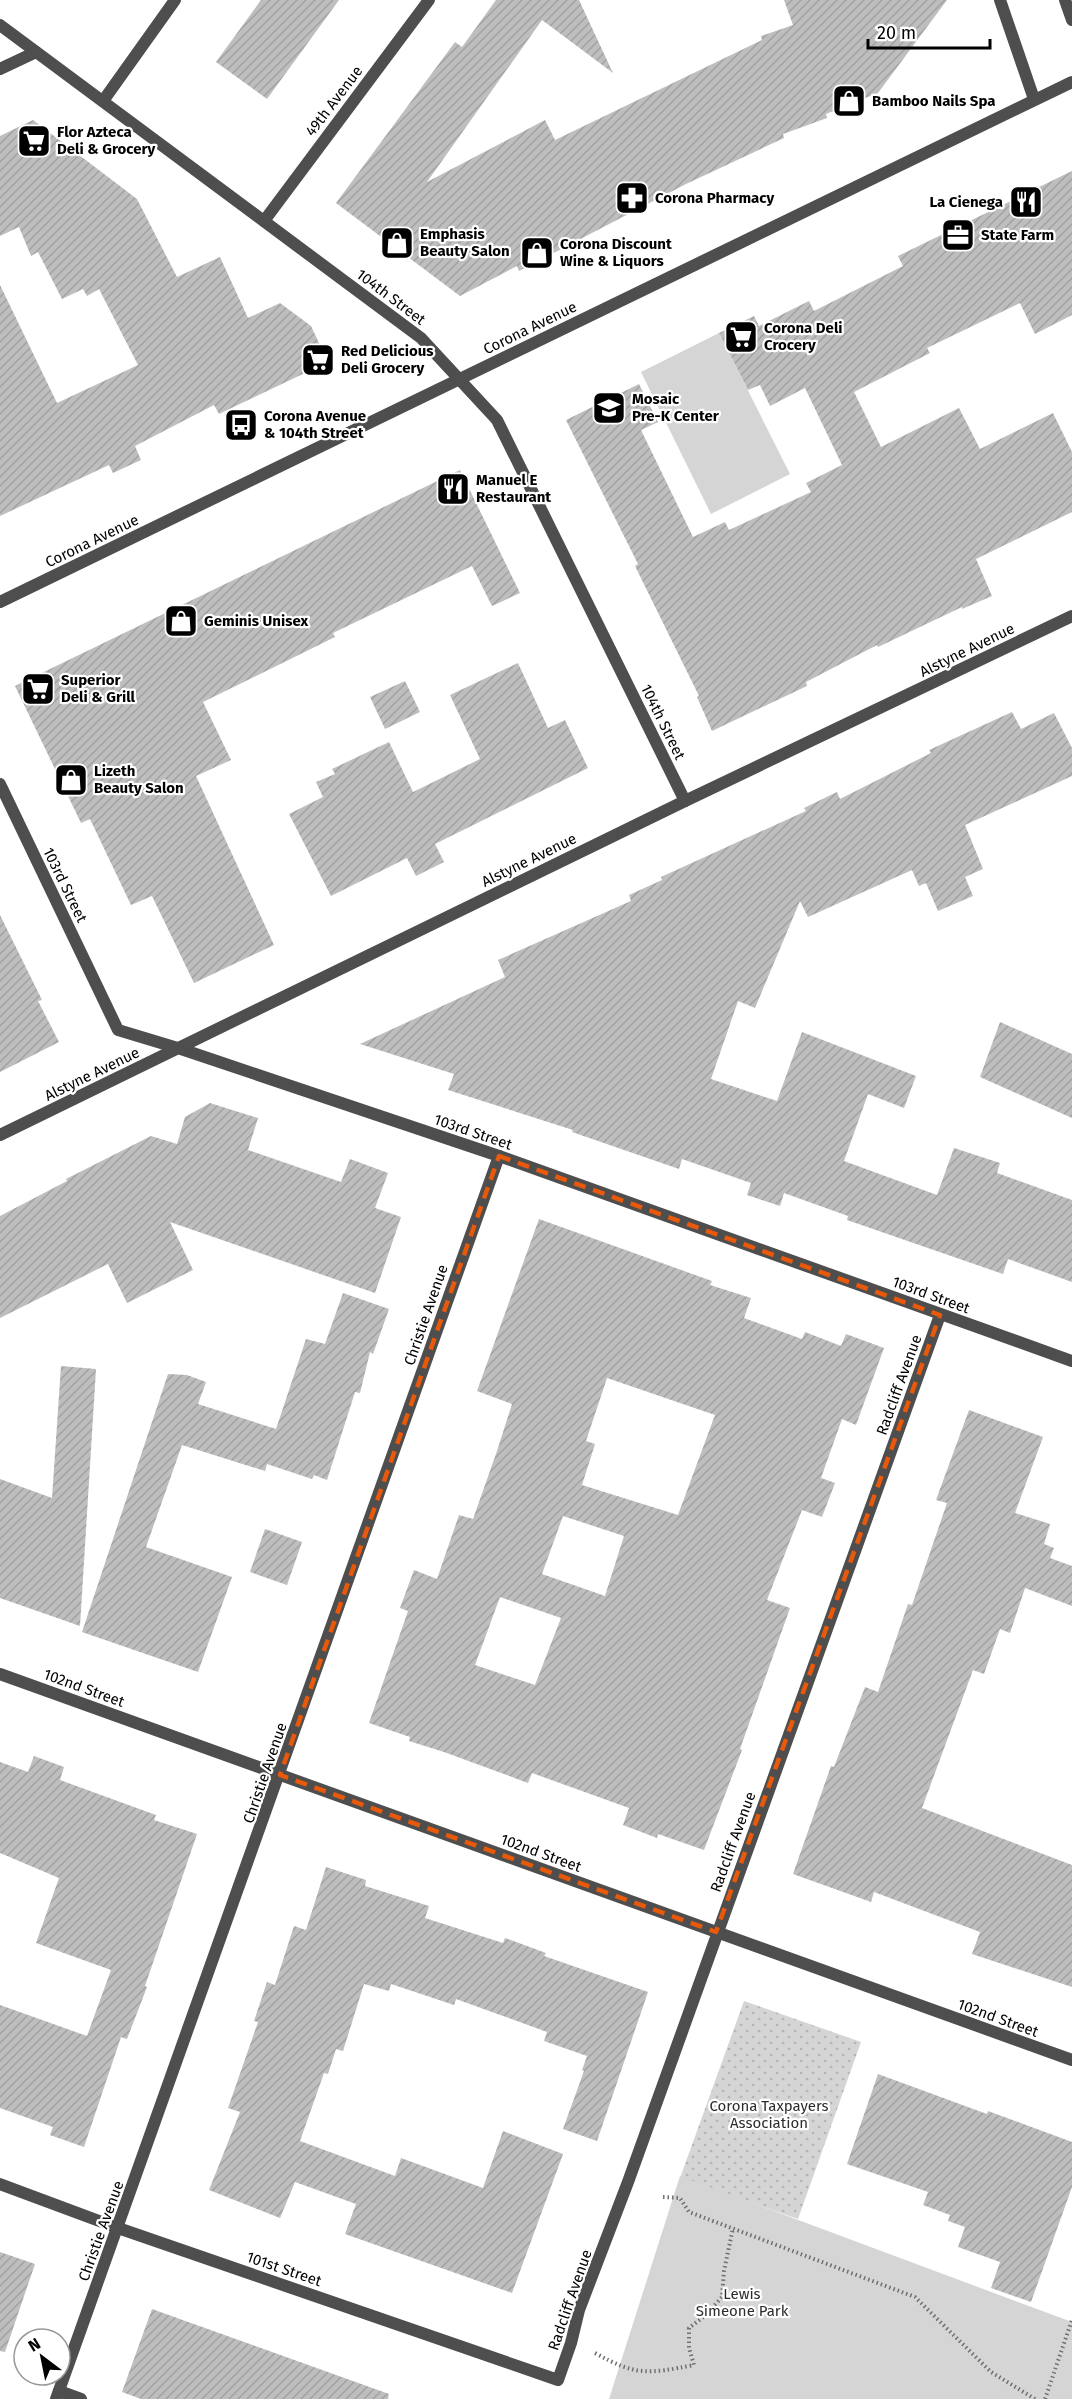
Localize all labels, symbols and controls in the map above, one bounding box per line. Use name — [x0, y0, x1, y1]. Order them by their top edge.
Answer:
scale bar — [868, 12, 990, 50]
text: 20 m — [877, 22, 916, 44]
street label: 49th Avenue — [302, 62, 366, 140]
shop icon: Bamboo Nails Spa — [831, 83, 867, 119]
place label: Bamboo Nails Spa — [872, 92, 995, 110]
supermarket icon: Flor Azteca Deli & Grocery — [16, 123, 52, 159]
place label: Flor Azteca Deli & Grocery — [57, 123, 155, 158]
pharmacy icon: Corona Pharmacy — [614, 180, 650, 216]
restaurant icon: La Cienega — [1008, 184, 1044, 220]
place label: Corona Pharmacy — [655, 189, 775, 207]
place label: La Cienega — [929, 193, 1003, 211]
office icon: State Farm — [940, 217, 976, 253]
shop icon: Emphasis Beauty Salon — [379, 225, 415, 261]
place label: Emphasis Beauty Salon — [420, 225, 510, 260]
place label: State Farm — [981, 226, 1054, 244]
shop icon: Corona Discount Wine & Liquors — [519, 235, 555, 271]
place label: Corona Discount Wine & Liquors — [560, 235, 672, 270]
street label: 104th Street — [353, 265, 430, 329]
street label: Corona Avenue — [480, 298, 580, 358]
supermarket icon: Corona Deli Crocery — [723, 319, 759, 355]
place label: Corona Deli Crocery — [764, 319, 843, 354]
supermarket icon: Red Delicious Deli Grocery — [300, 342, 336, 378]
place label: Red Delicious Deli Grocery — [341, 342, 434, 377]
school or university icon: Mosaic Pre-K Center — [591, 390, 627, 426]
place label: Mosaic Pre-K Center — [632, 390, 720, 425]
bus stop icon: Corona Avenue & 104th Street — [223, 407, 259, 443]
place label: Corona Avenue & 104th Street — [264, 407, 366, 442]
restaurant icon: Manuel E Restaurant — [435, 471, 471, 507]
place label: Manuel E Restaurant — [476, 471, 551, 506]
street label: Corona Avenue — [42, 511, 142, 571]
shop icon: Geminis Unisex — [163, 603, 199, 639]
place label: Geminis Unisex — [204, 612, 309, 630]
street label: Alstyne Avenue — [917, 619, 1017, 681]
supermarket icon: Superior Deli & Grill — [20, 671, 56, 707]
place label: Superior Deli & Grill — [61, 671, 136, 706]
street label: 104th Street — [637, 681, 689, 763]
shop icon: Lizeth Beauty Salon — [53, 762, 89, 798]
place label: Lizeth Beauty Salon — [94, 762, 184, 797]
street label: Alstyne Avenue — [479, 829, 579, 891]
street label: 103rd Street — [39, 845, 91, 926]
street label: Alstyne Avenue — [42, 1043, 142, 1105]
street label: 103rd Street — [432, 1110, 515, 1154]
street label: Christie Avenue — [400, 1262, 452, 1368]
street label: 103rd Street — [890, 1273, 973, 1318]
street label: Radcliff Avenue — [872, 1332, 926, 1438]
street label: 102nd Street — [41, 1665, 127, 1711]
street label: Christie Avenue — [239, 1720, 291, 1826]
street label: Radcliff Avenue — [706, 1789, 760, 1895]
street label: 102nd Street — [498, 1830, 584, 1876]
street label: 102nd Street — [955, 1995, 1041, 2041]
park label: Corona Taxpayers Association — [709, 2097, 829, 2132]
street label: Christie Avenue — [74, 2178, 128, 2284]
street label: Radcliff Avenue — [544, 2247, 596, 2353]
street label: 101st Street — [244, 2248, 324, 2290]
park label: Lewis Simeone Park — [696, 2285, 789, 2320]
north arrow — [12, 2327, 72, 2387]
text: N — [25, 2334, 44, 2356]

